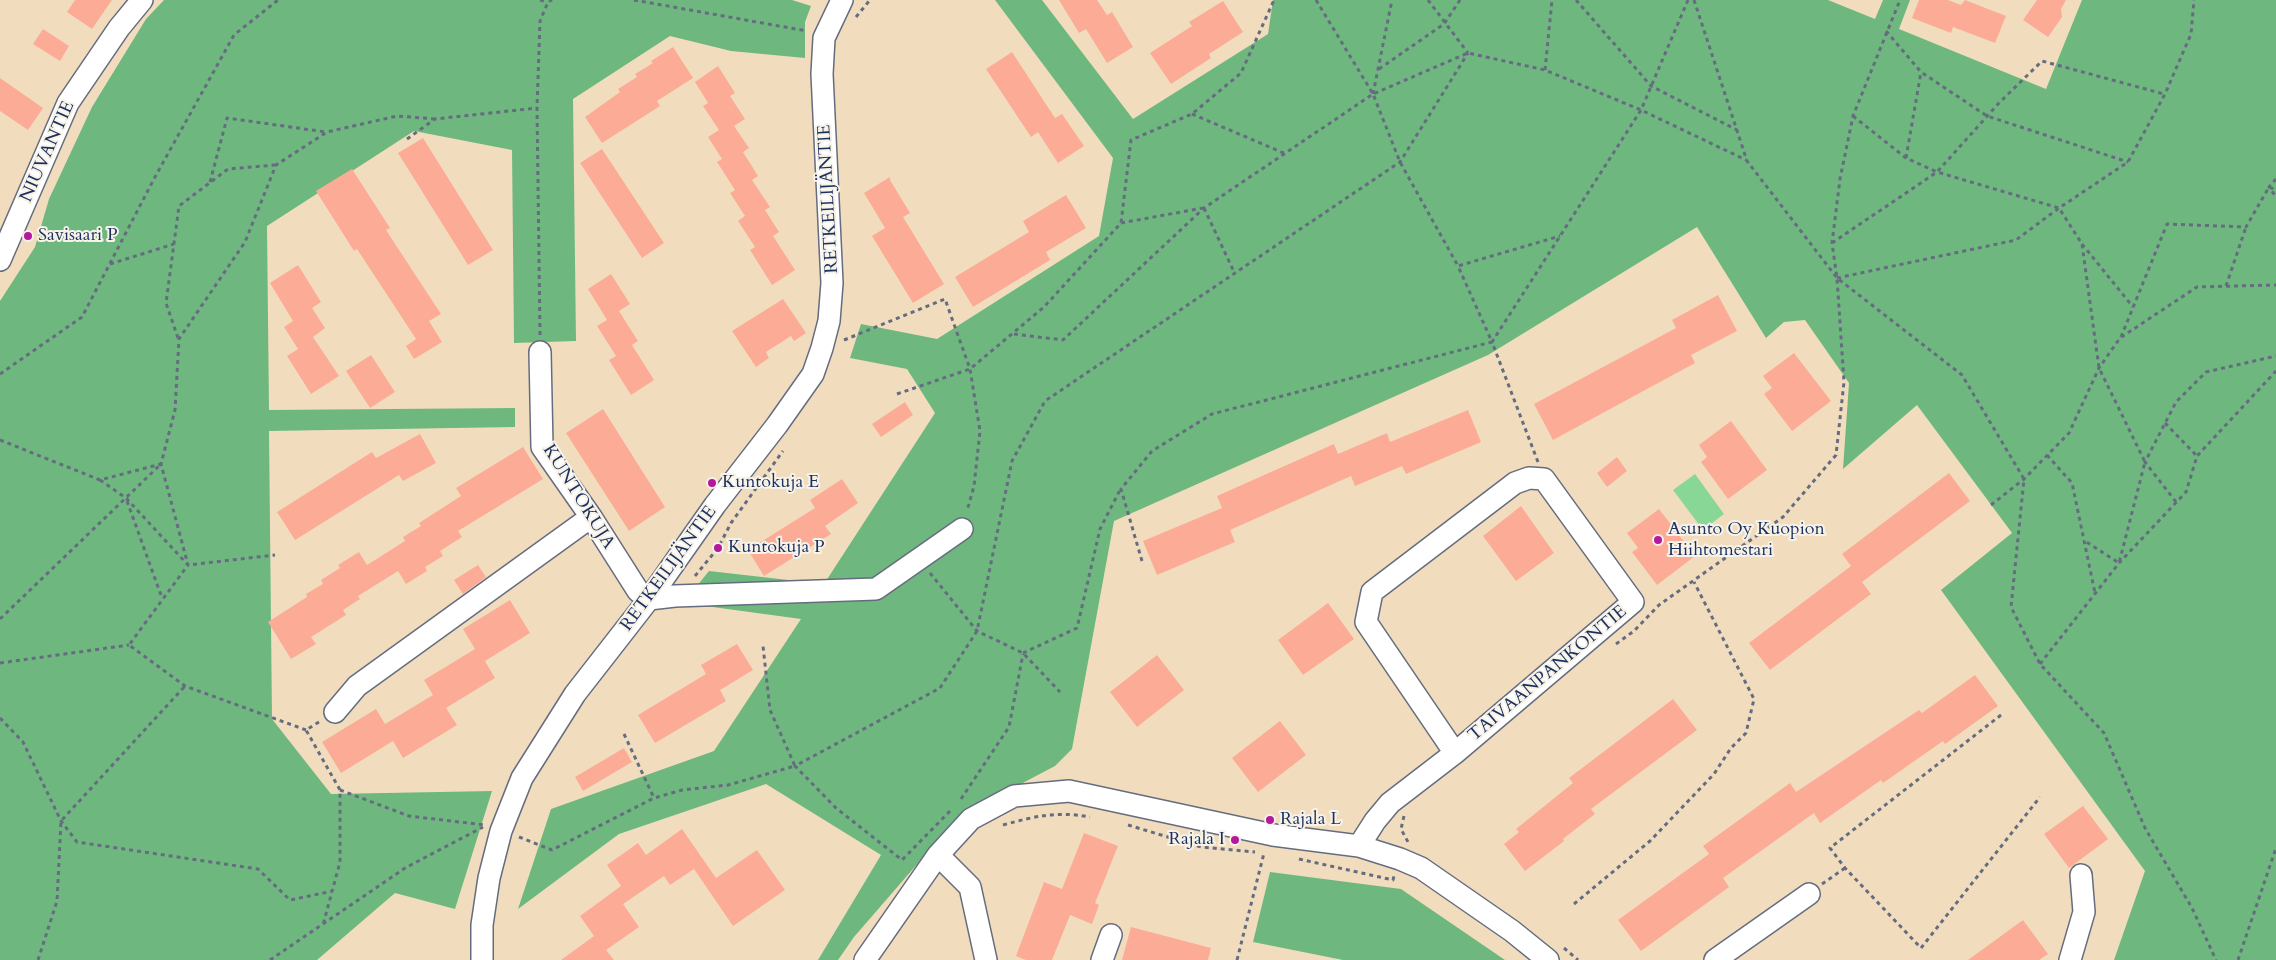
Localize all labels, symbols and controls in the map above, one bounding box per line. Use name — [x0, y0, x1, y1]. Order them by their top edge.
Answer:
street label: NIUVANTIE — [16, 98, 80, 206]
street label: RETKEILIJÄNTIE — [814, 124, 844, 274]
place label: Savisaari P — [38, 225, 118, 247]
marker: Savisaari P — [22, 230, 34, 242]
street label: KUNTOKUJA — [537, 441, 619, 553]
place label: Kuntokuja E — [722, 472, 819, 494]
marker: Kuntokuja E — [706, 477, 718, 489]
street label: RETKEILIJÄNTIE — [616, 502, 722, 636]
place label: Asunto Oy Kuopion Hiihtomestari — [1668, 519, 1825, 562]
marker: Asunto Oy Kuopion Hiihtomestari — [1652, 534, 1664, 546]
place label: Kuntokuja P — [728, 537, 825, 559]
marker: Kuntokuja P — [712, 542, 724, 554]
street label: TAIVAANPANKONTIE — [1464, 601, 1632, 747]
place label: Rajala L — [1280, 809, 1341, 831]
marker: Rajala L — [1264, 814, 1276, 826]
place label: Rajala I — [1169, 829, 1225, 851]
marker: Rajala I — [1229, 834, 1241, 846]

